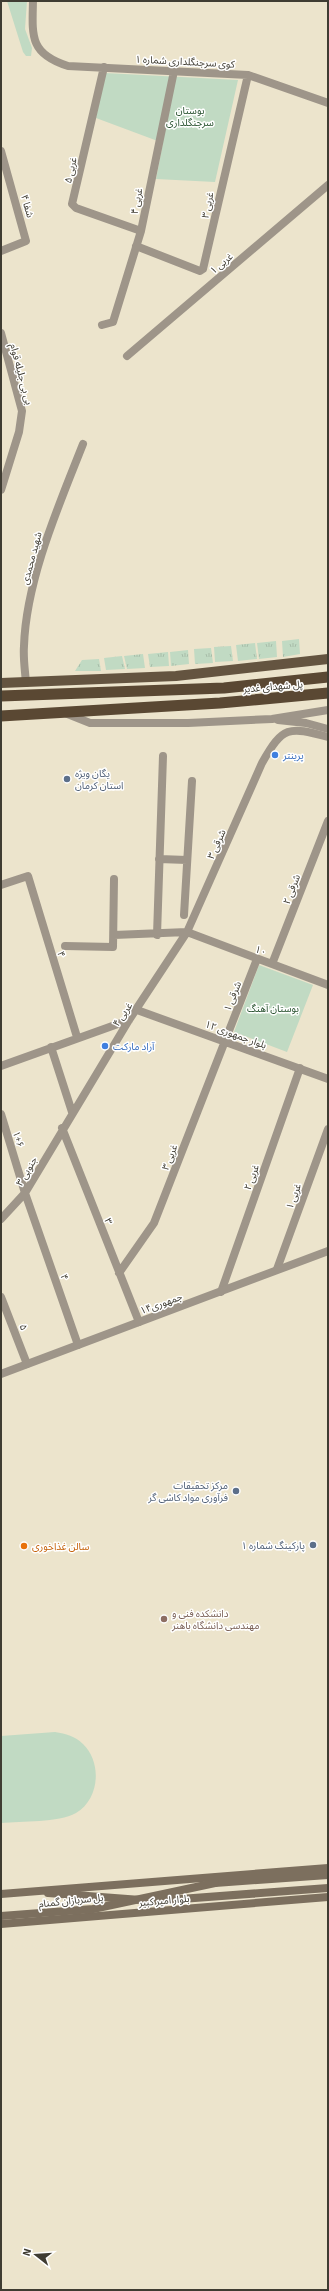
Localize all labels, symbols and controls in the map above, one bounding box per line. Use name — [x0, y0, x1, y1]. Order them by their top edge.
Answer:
street label: کوی سرجنگلداری شماره ۱ — [135, 52, 236, 72]
park label: بوستان سرجنگلداری — [166, 104, 214, 130]
street label: غربی ۵ — [61, 156, 81, 185]
street label: غربی ۴ — [128, 187, 146, 216]
street label: غربی ۳ — [198, 191, 218, 220]
street label: شفا ۴ — [17, 193, 37, 220]
street label: غربی ۱ — [207, 250, 236, 278]
street label: بی بی جلیله قوام — [5, 342, 36, 407]
street label: شهید محمدی — [18, 530, 46, 586]
street label: پل شهدای غدیر — [242, 677, 303, 697]
place label: پرینتر — [282, 749, 304, 763]
marker: پرینتر — [270, 750, 280, 760]
place label: یگان ویژه استان کرمان — [75, 767, 123, 793]
marker: یگان ویژه استان کرمان — [62, 774, 72, 784]
street label: ۳ شرقی — [204, 827, 230, 861]
street label: ۲ شرقی — [280, 872, 304, 906]
street label: ۱۰ — [253, 942, 268, 959]
street label: ۴ — [54, 950, 69, 959]
street label: شرقی ۱ — [221, 979, 245, 1013]
street label: ۴ غربی — [110, 1000, 136, 1029]
park label: بوستان آهنگ — [247, 1002, 299, 1016]
street label: بلوار جمهوری ۱۲ — [203, 1017, 269, 1053]
place label: آراد مارکت — [113, 1040, 155, 1054]
marker: آراد مارکت — [100, 1041, 110, 1051]
street label: ۱+۶ — [9, 1129, 27, 1149]
street label: ۳ غربی — [159, 1142, 181, 1172]
street label: ۳ جنوبی — [13, 1154, 41, 1189]
street label: ۲ غربی — [241, 1163, 263, 1192]
street label: ۱ غربی — [283, 1182, 305, 1211]
street label: ۳ — [101, 1216, 116, 1227]
street label: ۴ — [57, 1272, 72, 1282]
street label: جمهوری۱۴ — [138, 1290, 185, 1318]
street label: ۵ — [16, 1322, 31, 1333]
place label: مرکز تحقیقات فرآوری مواد کاشی گر — [147, 1479, 229, 1505]
marker: مرکز تحقیقات فرآوری مواد کاشی گر — [231, 1486, 241, 1496]
place label: پارکینگ شماره ۱ — [241, 1539, 305, 1553]
place label: سالن غذاخوری — [32, 1540, 89, 1554]
marker: پارکینگ شماره ۱ — [308, 1540, 318, 1550]
marker: سالن غذاخوری — [19, 1541, 29, 1551]
place label: دانشکده فنی و مهندسی دانشگاه باهنر — [171, 1607, 259, 1633]
marker: دانشکده فنی و مهندسی دانشگاه باهنر — [159, 1614, 169, 1624]
street label: پل سربازان گمنام — [38, 1891, 104, 1912]
street label: بلوار امیر کبیر — [137, 1892, 190, 1910]
north arrow — [16, 2235, 56, 2275]
text: N — [19, 2247, 35, 2258]

